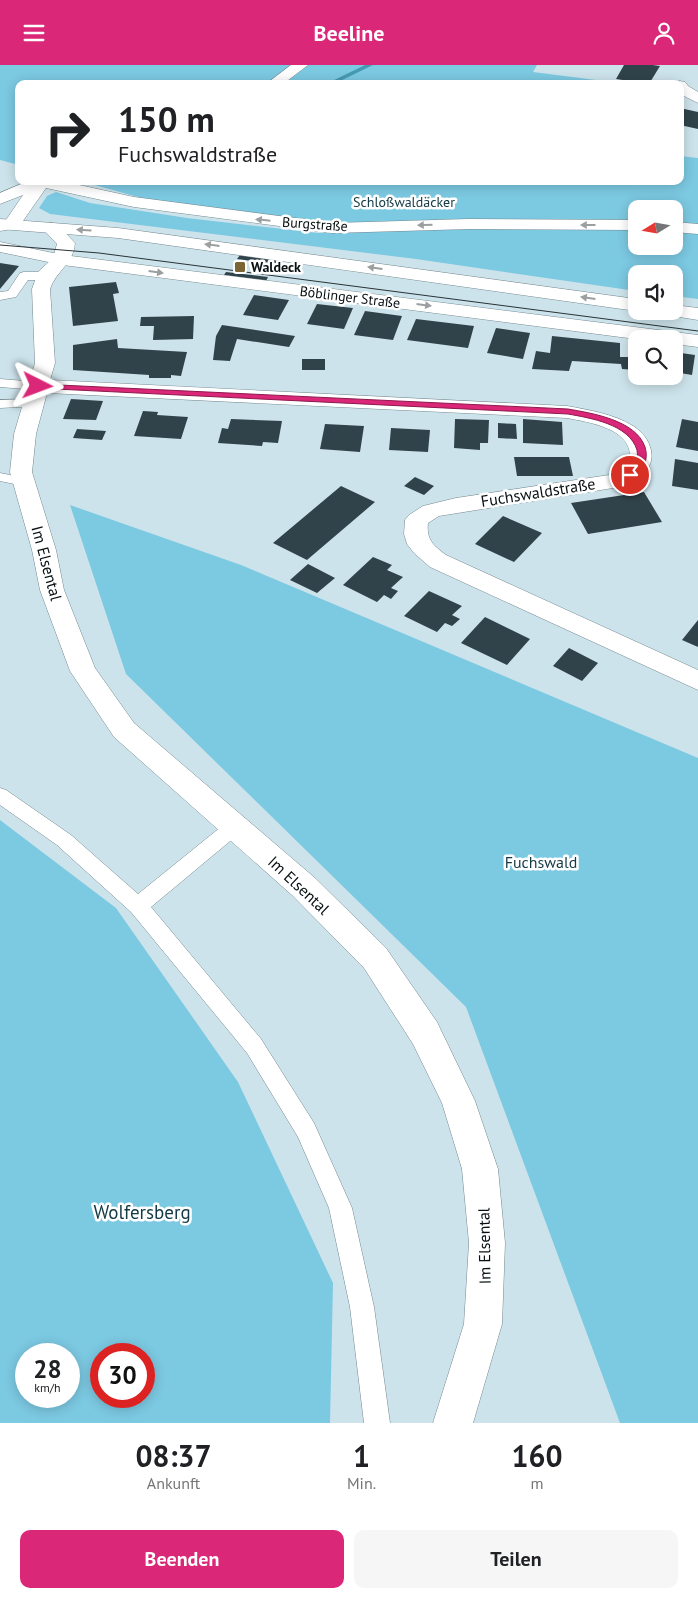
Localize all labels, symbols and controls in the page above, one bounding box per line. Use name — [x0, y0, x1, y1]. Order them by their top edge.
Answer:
icon: menu — [20, 19, 48, 47]
text: Beeline — [314, 19, 384, 47]
icon: person — [650, 19, 678, 47]
text: 150 m — [118, 96, 215, 142]
icon: right — [35, 100, 100, 165]
text: Fuchswaldstraße — [118, 140, 277, 168]
park label: Schloßwaldäcker — [353, 193, 455, 211]
north arrow — [628, 200, 682, 255]
map controls — [628, 200, 683, 385]
street label: Burgstraße — [282, 213, 348, 235]
one-way arrow — [255, 216, 271, 224]
one-way arrow — [417, 221, 433, 229]
one-way arrow — [579, 221, 595, 229]
one-way arrow — [76, 226, 92, 234]
one-way arrow — [203, 241, 219, 249]
place label: Waldeck — [251, 258, 301, 276]
marker: Waldeck — [233, 260, 247, 274]
one-way arrow — [367, 263, 383, 271]
button: sound — [628, 265, 683, 320]
one-way arrow — [148, 268, 164, 276]
street label: Böblinger Straße — [299, 282, 401, 312]
one-way arrow — [580, 294, 596, 302]
one-way arrow — [416, 302, 432, 310]
button: search — [628, 330, 683, 385]
position arrow — [11, 359, 63, 411]
pin — [609, 454, 651, 496]
icon: arrive — [616, 461, 644, 489]
street label: Fuchswaldstraße — [479, 473, 597, 511]
street label: Im Elsental — [27, 523, 67, 603]
street label: Im Elsental — [264, 851, 334, 919]
park label: Fuchswald — [505, 852, 577, 872]
park label: Wolfersberg — [93, 1200, 191, 1224]
street label: Im Elsental — [473, 1207, 495, 1285]
speed limit sign: 30 — [90, 1343, 155, 1408]
text: 28 — [33, 1353, 62, 1385]
text: km/h — [34, 1380, 61, 1395]
text: 08:37 — [135, 1436, 212, 1475]
text: 1 — [353, 1436, 370, 1475]
text: 160 — [512, 1436, 563, 1475]
text: Ankunft — [147, 1473, 200, 1493]
text: Min. — [347, 1473, 376, 1493]
text: m — [531, 1473, 544, 1493]
button: Beenden — [20, 1530, 344, 1588]
button: Teilen — [354, 1530, 678, 1588]

